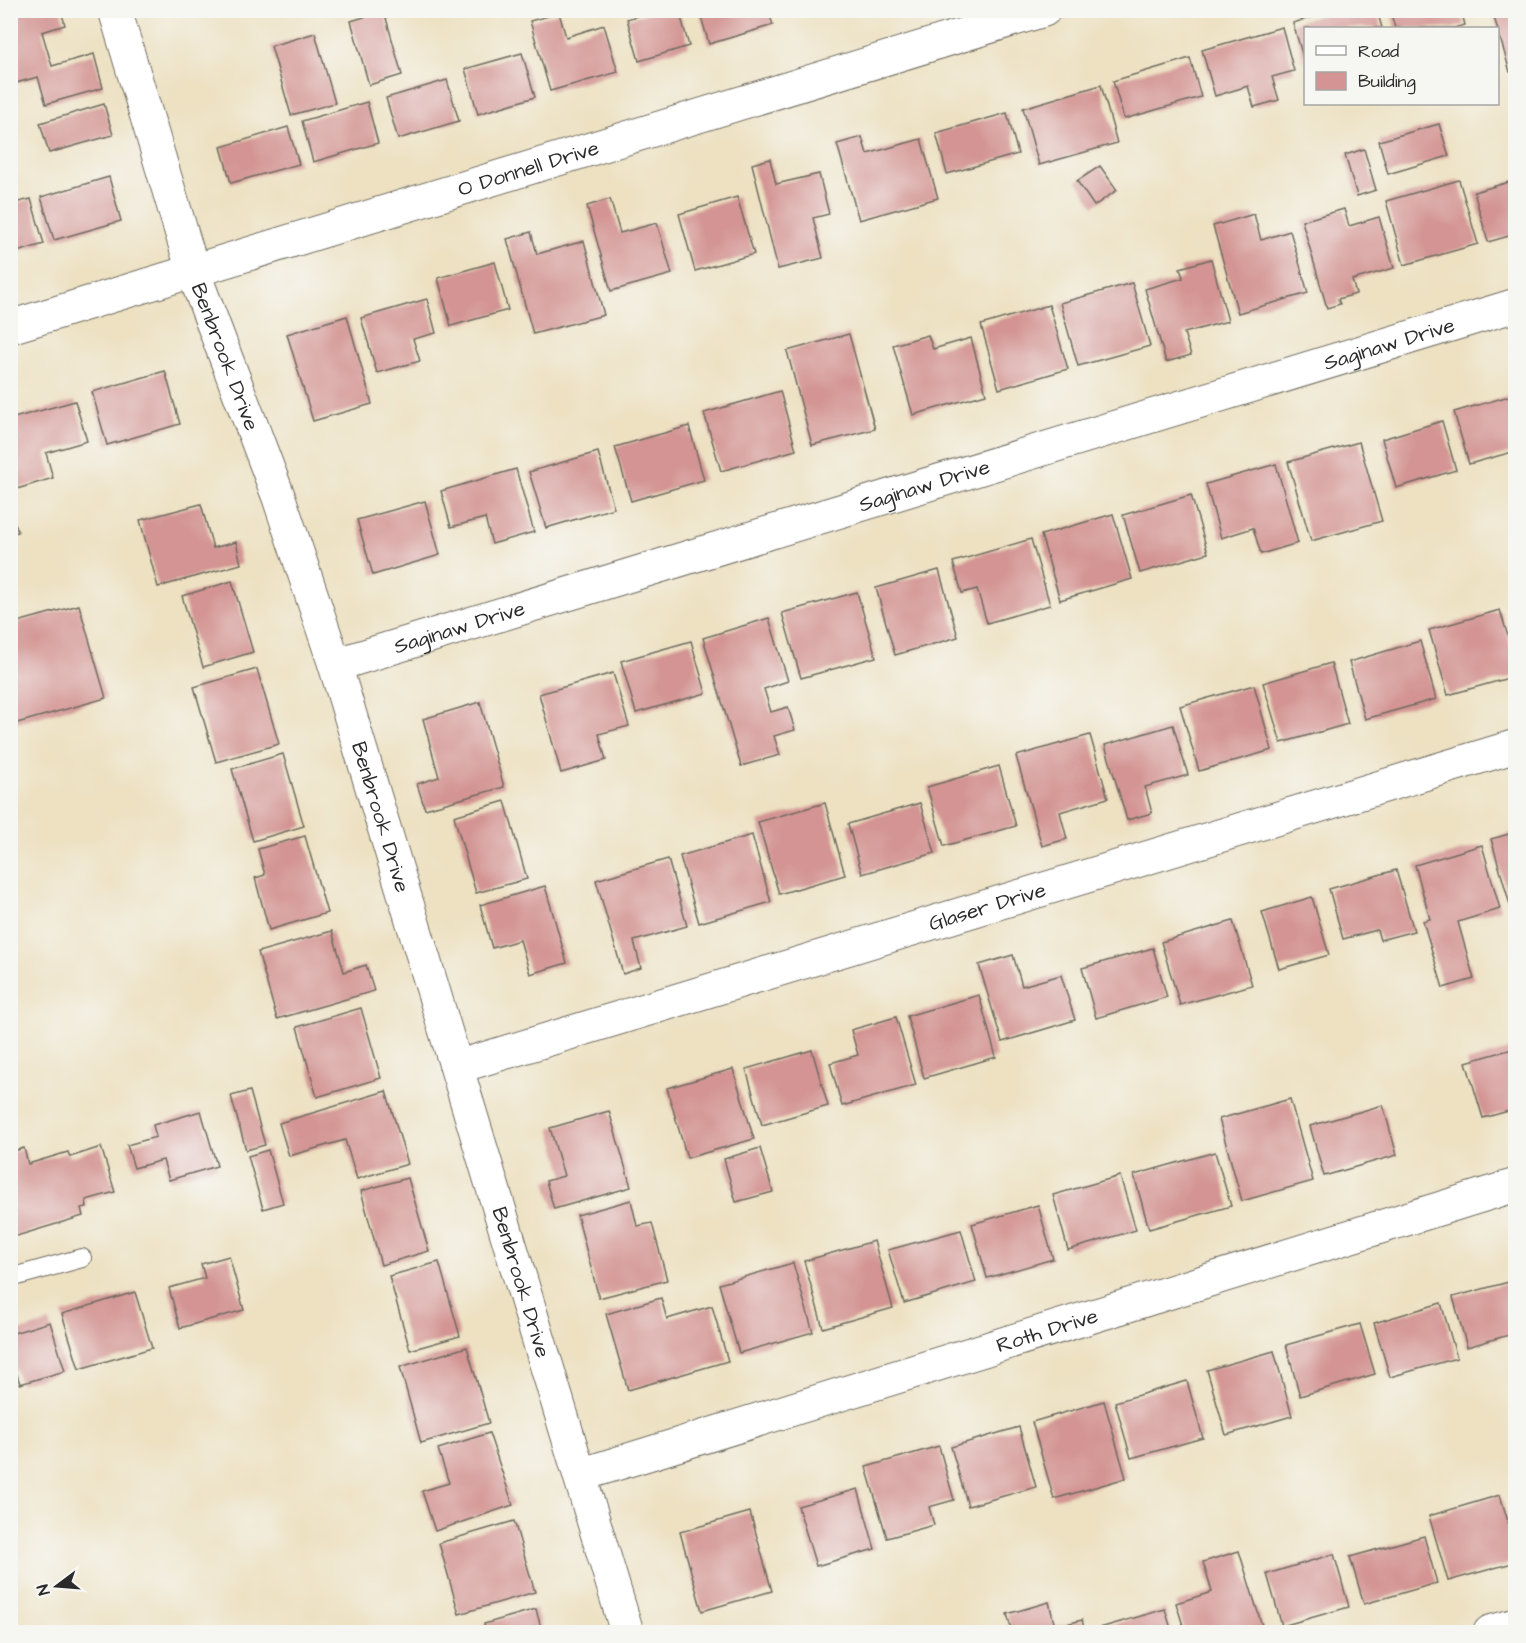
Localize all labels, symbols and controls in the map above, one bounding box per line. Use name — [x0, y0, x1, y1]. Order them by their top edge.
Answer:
legend — [1304, 27, 1499, 105]
text: Road — [1358, 39, 1399, 64]
text: Building — [1358, 69, 1416, 95]
street label: O Donnell Drive — [454, 133, 602, 203]
street label: Benbrook Drive — [184, 279, 267, 435]
street label: Saginaw Drive — [1320, 310, 1458, 377]
street label: Saginaw Drive — [855, 452, 993, 519]
street label: Saginaw Drive — [390, 593, 528, 661]
street label: Benbrook Drive — [344, 738, 417, 896]
street label: Glaser Drive — [925, 875, 1049, 938]
street label: Benbrook Drive — [485, 1203, 558, 1361]
street label: Roth Drive — [993, 1301, 1101, 1360]
north arrow — [27, 1556, 87, 1616]
text: N — [32, 1582, 55, 1598]

